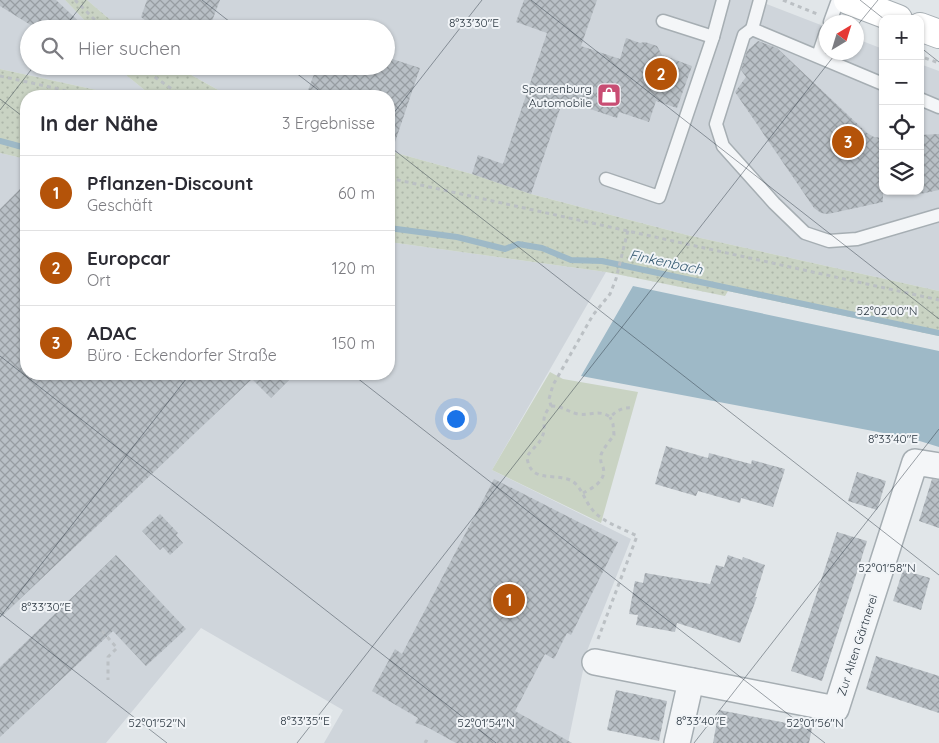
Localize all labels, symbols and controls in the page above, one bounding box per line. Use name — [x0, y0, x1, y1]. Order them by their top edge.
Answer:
text: 8°33'30"E — [449, 15, 499, 30]
north arrow — [819, 15, 864, 60]
map controls — [879, 15, 924, 195]
button: + — [879, 15, 924, 60]
search box — [20, 20, 395, 75]
icon: search — [38, 34, 66, 62]
text: Hier suchen — [78, 36, 181, 60]
pin: 2 — [645, 55, 677, 93]
button: − — [879, 60, 924, 105]
place label: Sparrenburg Automobile — [522, 81, 592, 110]
shop icon: Sparrenburg Automobile — [596, 82, 622, 108]
button: locate — [879, 105, 924, 150]
text: In der Nähe — [40, 110, 158, 136]
text: 3 Ergebnisse — [282, 113, 375, 133]
pin: 3 — [832, 123, 864, 161]
button: layers — [879, 150, 924, 195]
text: Pflanzen-Discount — [87, 171, 253, 195]
text: 1 — [53, 183, 59, 203]
text: 60 m — [338, 183, 375, 203]
text: Geschäft — [87, 195, 153, 215]
water label: Finkenbach — [628, 245, 705, 279]
text: Europcar — [87, 246, 171, 270]
text: 2 — [51, 258, 61, 278]
text: 120 m — [332, 258, 375, 278]
text: Ort — [87, 270, 111, 290]
text: 52°02'00"N — [857, 303, 917, 318]
text: ADAC — [87, 321, 137, 345]
text: 3 — [52, 333, 60, 353]
text: 150 m — [332, 333, 375, 353]
text: Büro · Eckendorfer Straße — [87, 345, 277, 365]
your location — [443, 406, 469, 432]
text: 8°33'40"E — [868, 431, 918, 446]
text: 52°01'58"N — [858, 560, 916, 575]
pin: 1 — [493, 581, 525, 619]
street label: Zur Alten Gärtnerei — [834, 592, 880, 698]
text: 8°33'30"E — [21, 599, 71, 614]
text: 8°33'35"E — [280, 713, 330, 728]
text: 8°33'40"E — [676, 713, 726, 728]
text: 52°01'52"N — [128, 715, 186, 730]
text: 52°01'54"N — [457, 715, 515, 730]
text: 52°01'56"N — [786, 715, 844, 730]

